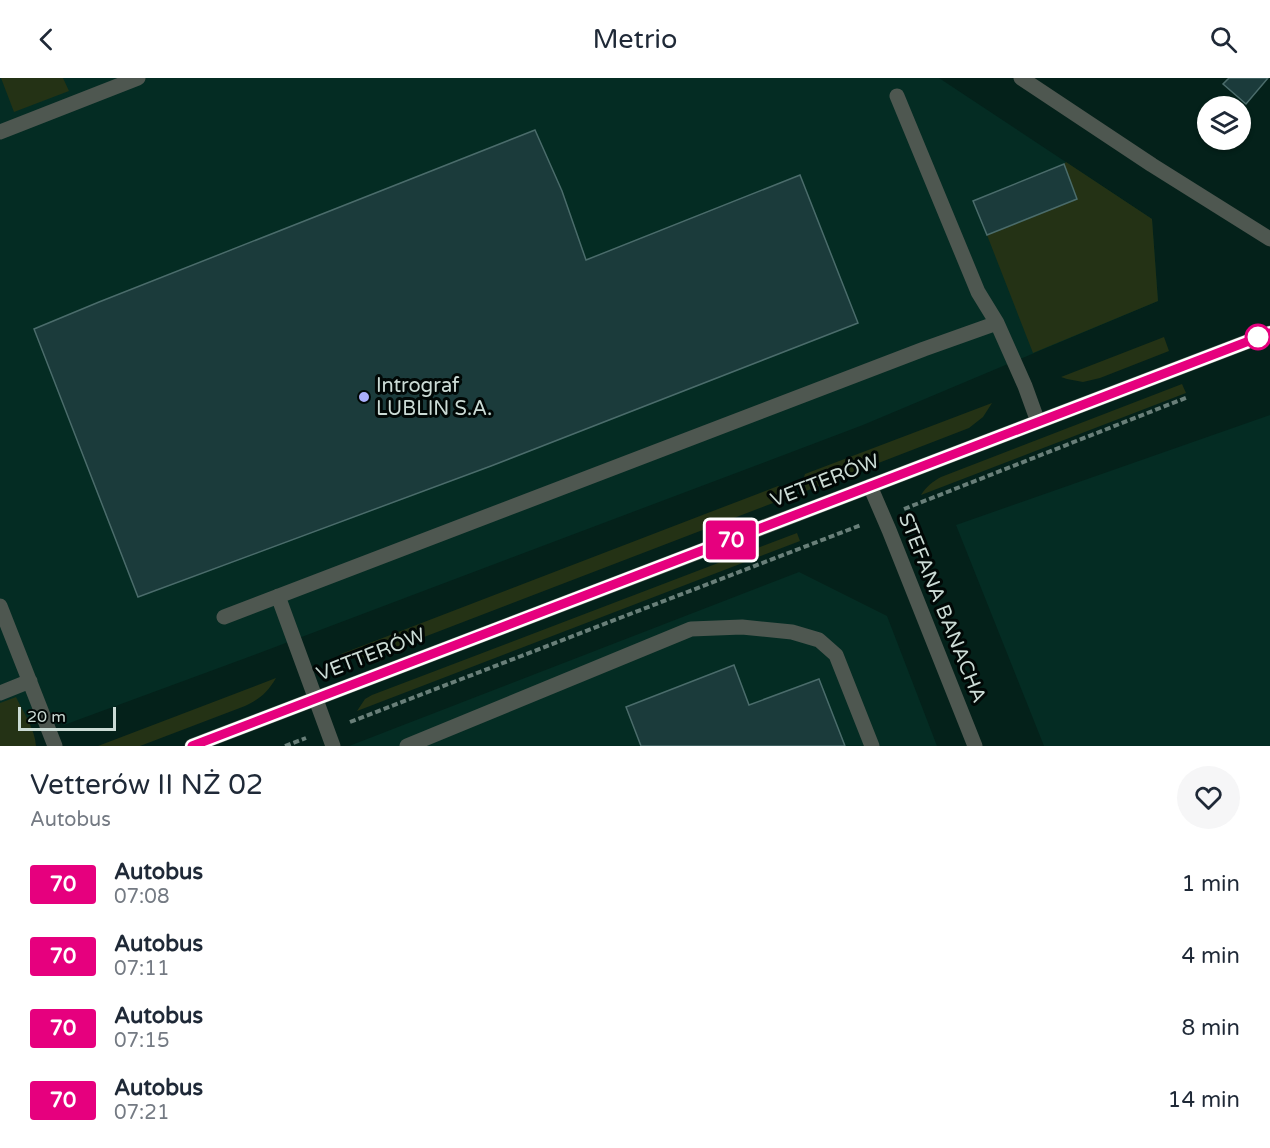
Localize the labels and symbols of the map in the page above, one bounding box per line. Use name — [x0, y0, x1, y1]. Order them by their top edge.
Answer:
unlabelled marker — [1245, 324, 1270, 350]
place label: Intrograf LUBLIN S.A. — [376, 374, 492, 421]
marker: Intrograf LUBLIN S.A. — [357, 390, 371, 404]
street label: VETTERÓW — [767, 448, 883, 513]
street label: STEFANA BANACHA — [893, 510, 991, 706]
line badge: 70 — [704, 520, 758, 560]
street label: VETTERÓW — [313, 622, 429, 687]
scale bar — [18, 704, 116, 732]

